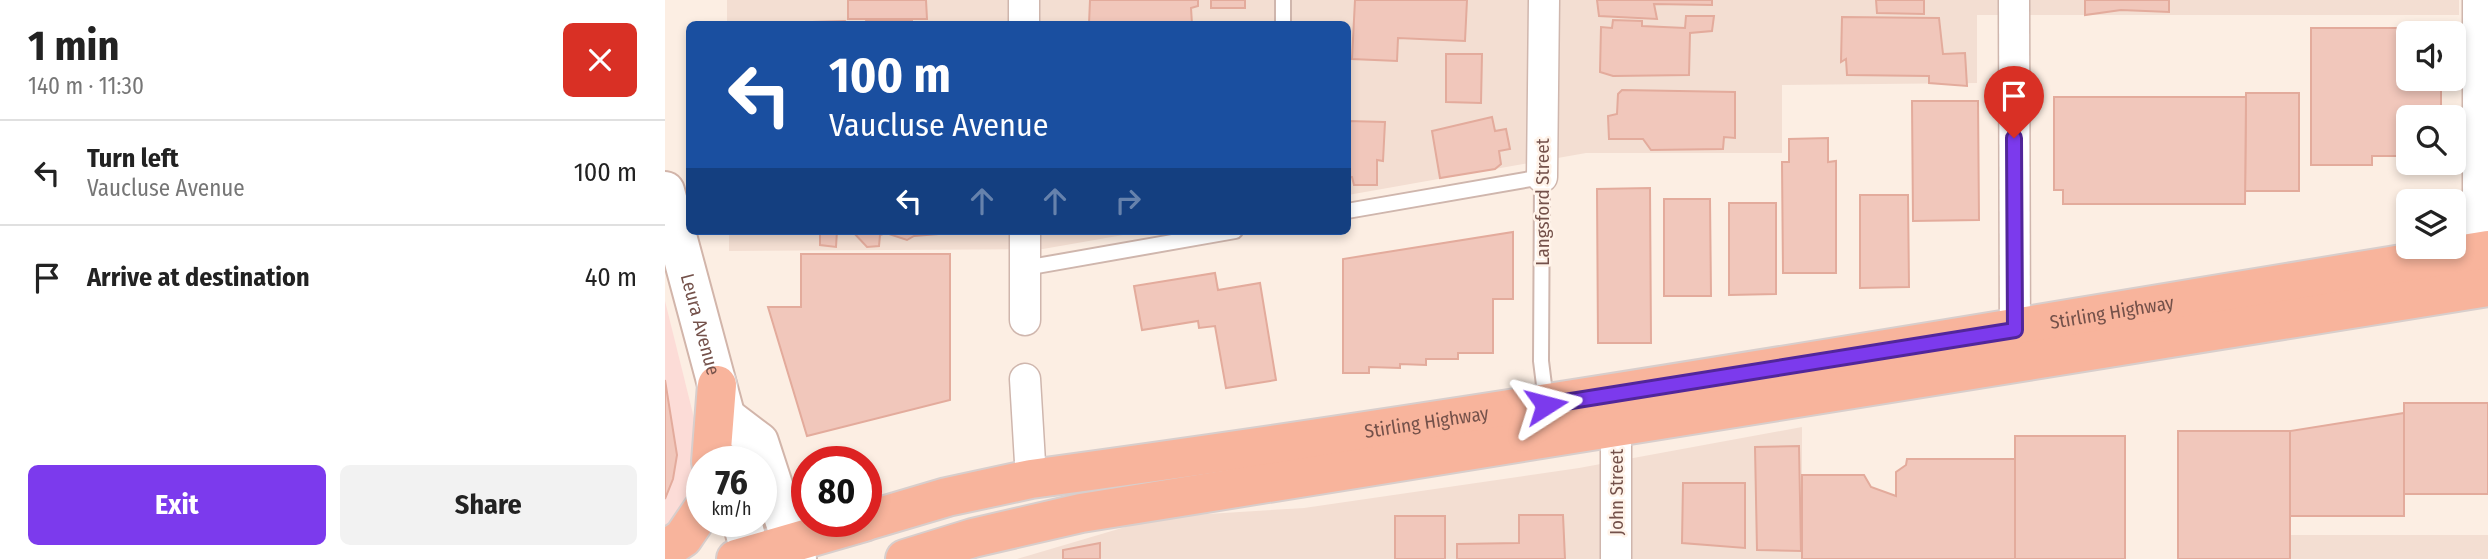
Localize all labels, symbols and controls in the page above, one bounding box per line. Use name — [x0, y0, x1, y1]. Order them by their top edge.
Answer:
text: 1 min — [28, 21, 119, 71]
map controls — [2396, 21, 2466, 259]
button: sound — [2396, 21, 2466, 91]
button: close — [563, 23, 637, 97]
text: 100 m — [829, 46, 951, 105]
icon: left — [714, 49, 805, 140]
pin — [1984, 66, 2044, 138]
text: 140 m · 11:30 — [28, 72, 144, 100]
icon: arrive — [1995, 77, 2033, 115]
button: search — [2396, 105, 2466, 175]
text: Vaucluse Avenue — [829, 106, 1048, 144]
street label: Langsford Street — [1531, 137, 1554, 266]
text: Turn left — [87, 143, 179, 174]
icon: left — [28, 154, 66, 192]
text: 100 m — [574, 157, 637, 188]
text: Vaucluse Avenue — [87, 174, 245, 202]
icon: left — [890, 182, 928, 220]
icon: ahead — [963, 182, 1001, 220]
icon: ahead — [1036, 182, 1074, 220]
icon: right — [1109, 182, 1147, 220]
button: layers — [2396, 189, 2466, 259]
icon: arrive — [28, 259, 66, 297]
text: Arrive at destination — [87, 262, 310, 293]
text: 40 m — [585, 262, 637, 293]
street label: Leura Avenue — [676, 271, 725, 378]
street label: Stirling Highway — [2048, 290, 2176, 333]
position arrow — [1509, 368, 1583, 442]
street label: Stirling Highway — [1363, 401, 1491, 443]
speed limit sign: 80 — [791, 446, 882, 537]
street label: John Street — [1605, 448, 1628, 535]
text: 76 — [715, 461, 748, 503]
button: Exit — [28, 465, 326, 545]
button: Share — [340, 465, 637, 545]
text: km/h — [711, 498, 752, 520]

